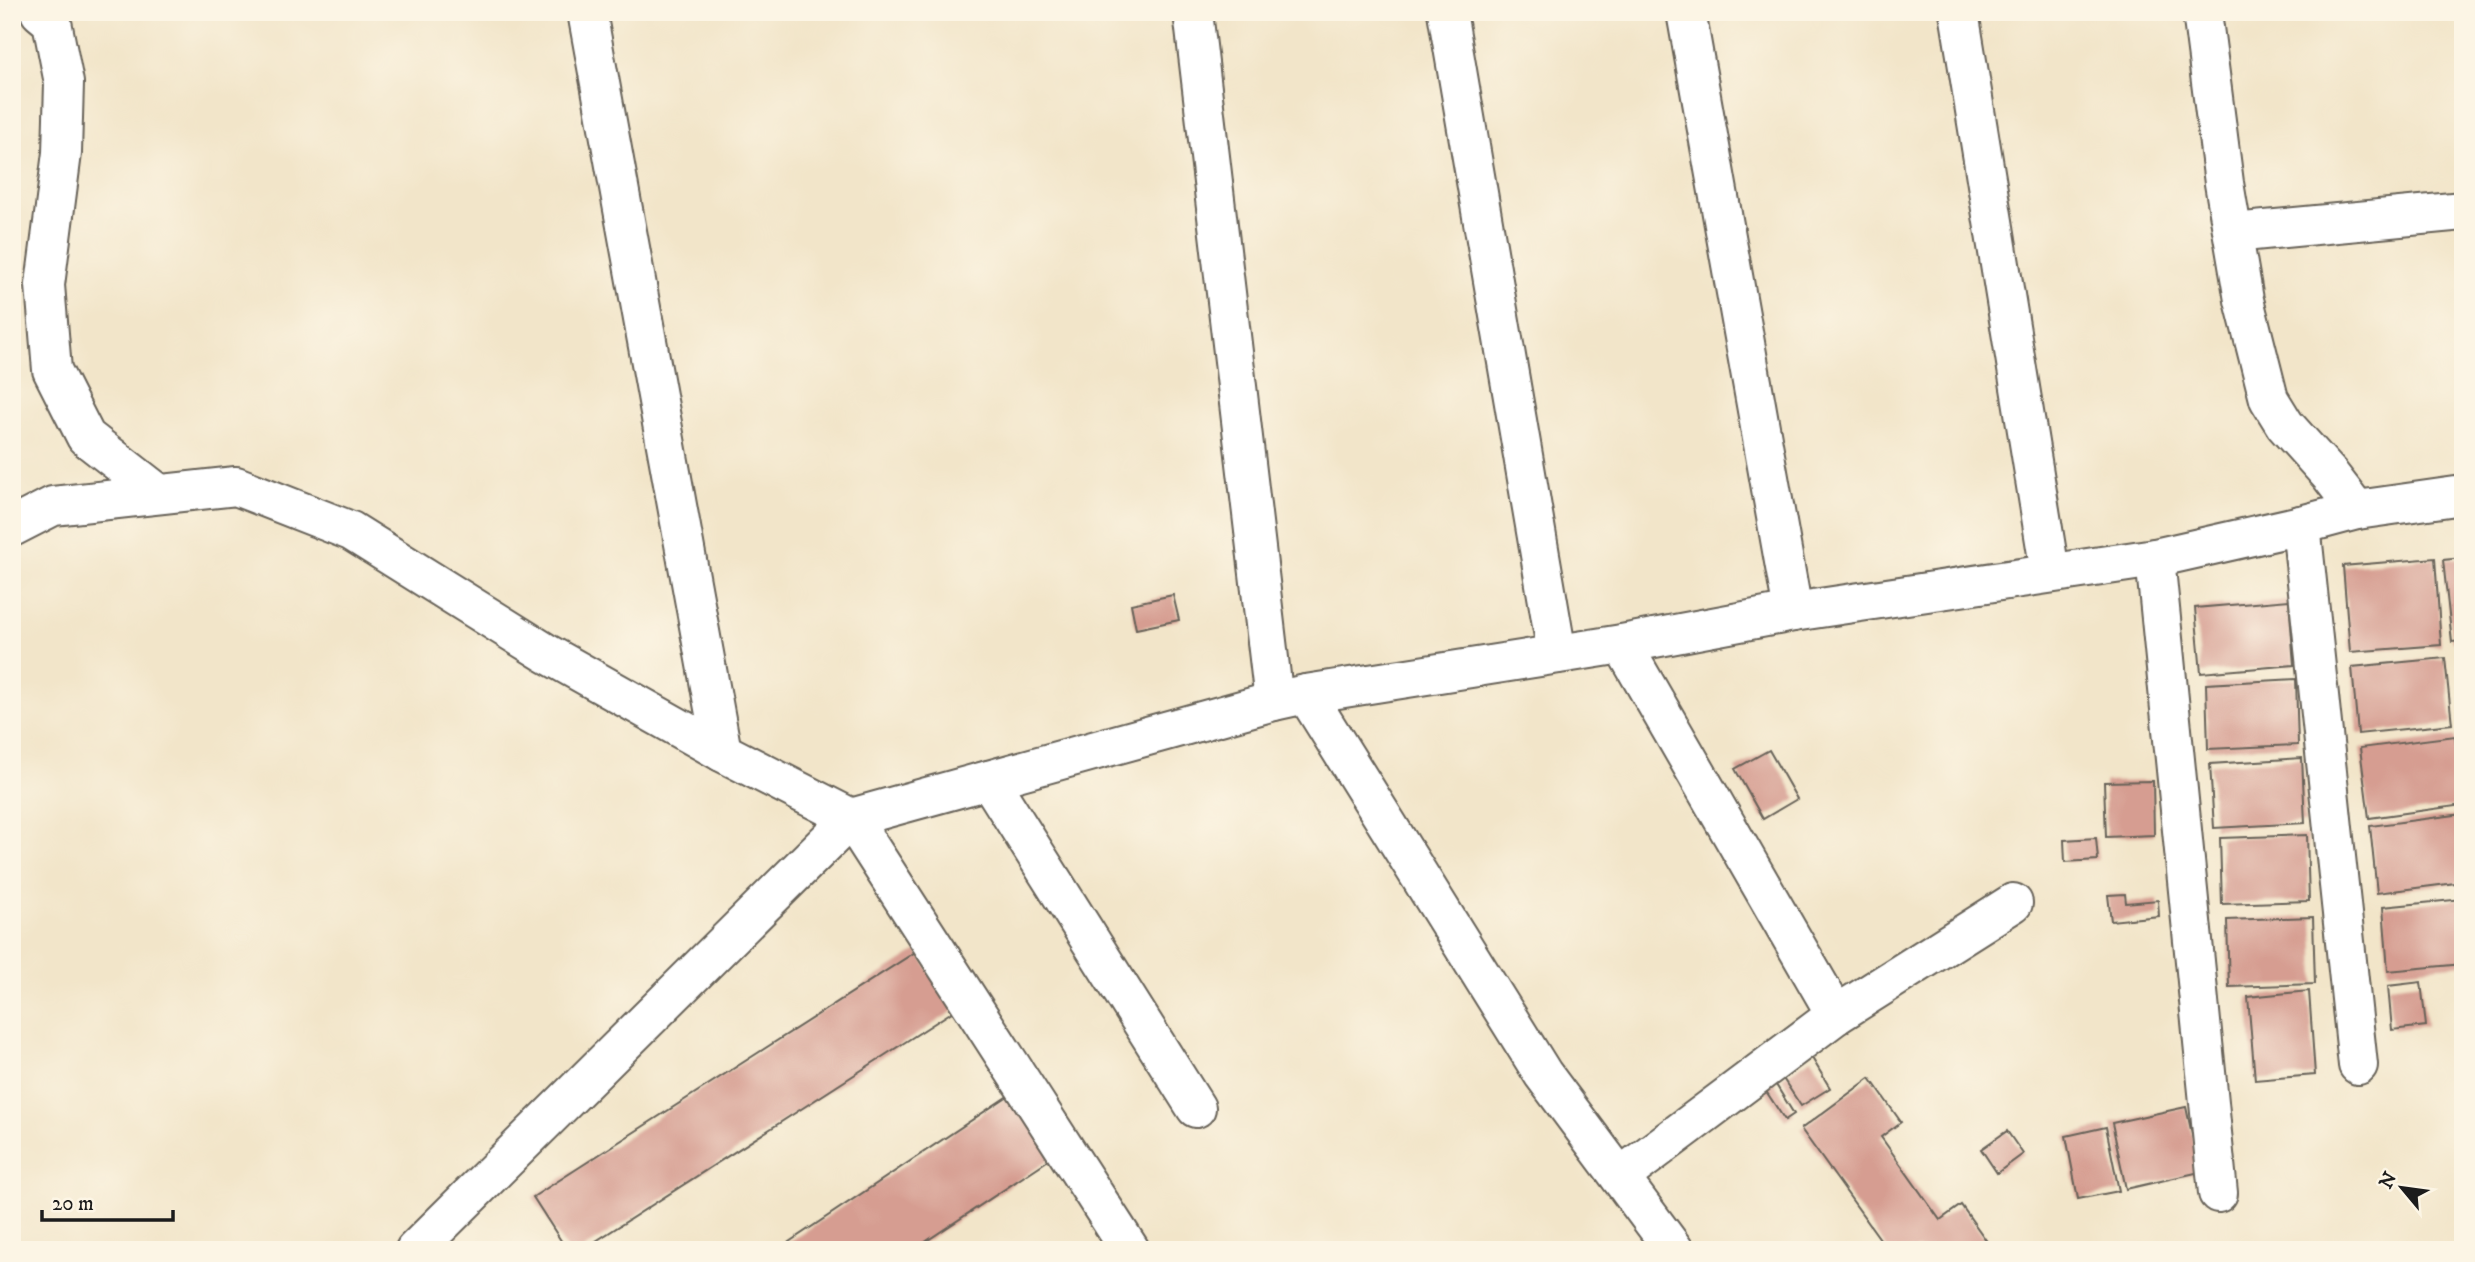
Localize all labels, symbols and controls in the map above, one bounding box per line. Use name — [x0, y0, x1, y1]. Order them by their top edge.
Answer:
north arrow — [2366, 1154, 2436, 1224]
text: N — [2375, 1168, 2402, 1193]
scale bar — [42, 1178, 173, 1222]
text: 20 m — [52, 1191, 94, 1217]

